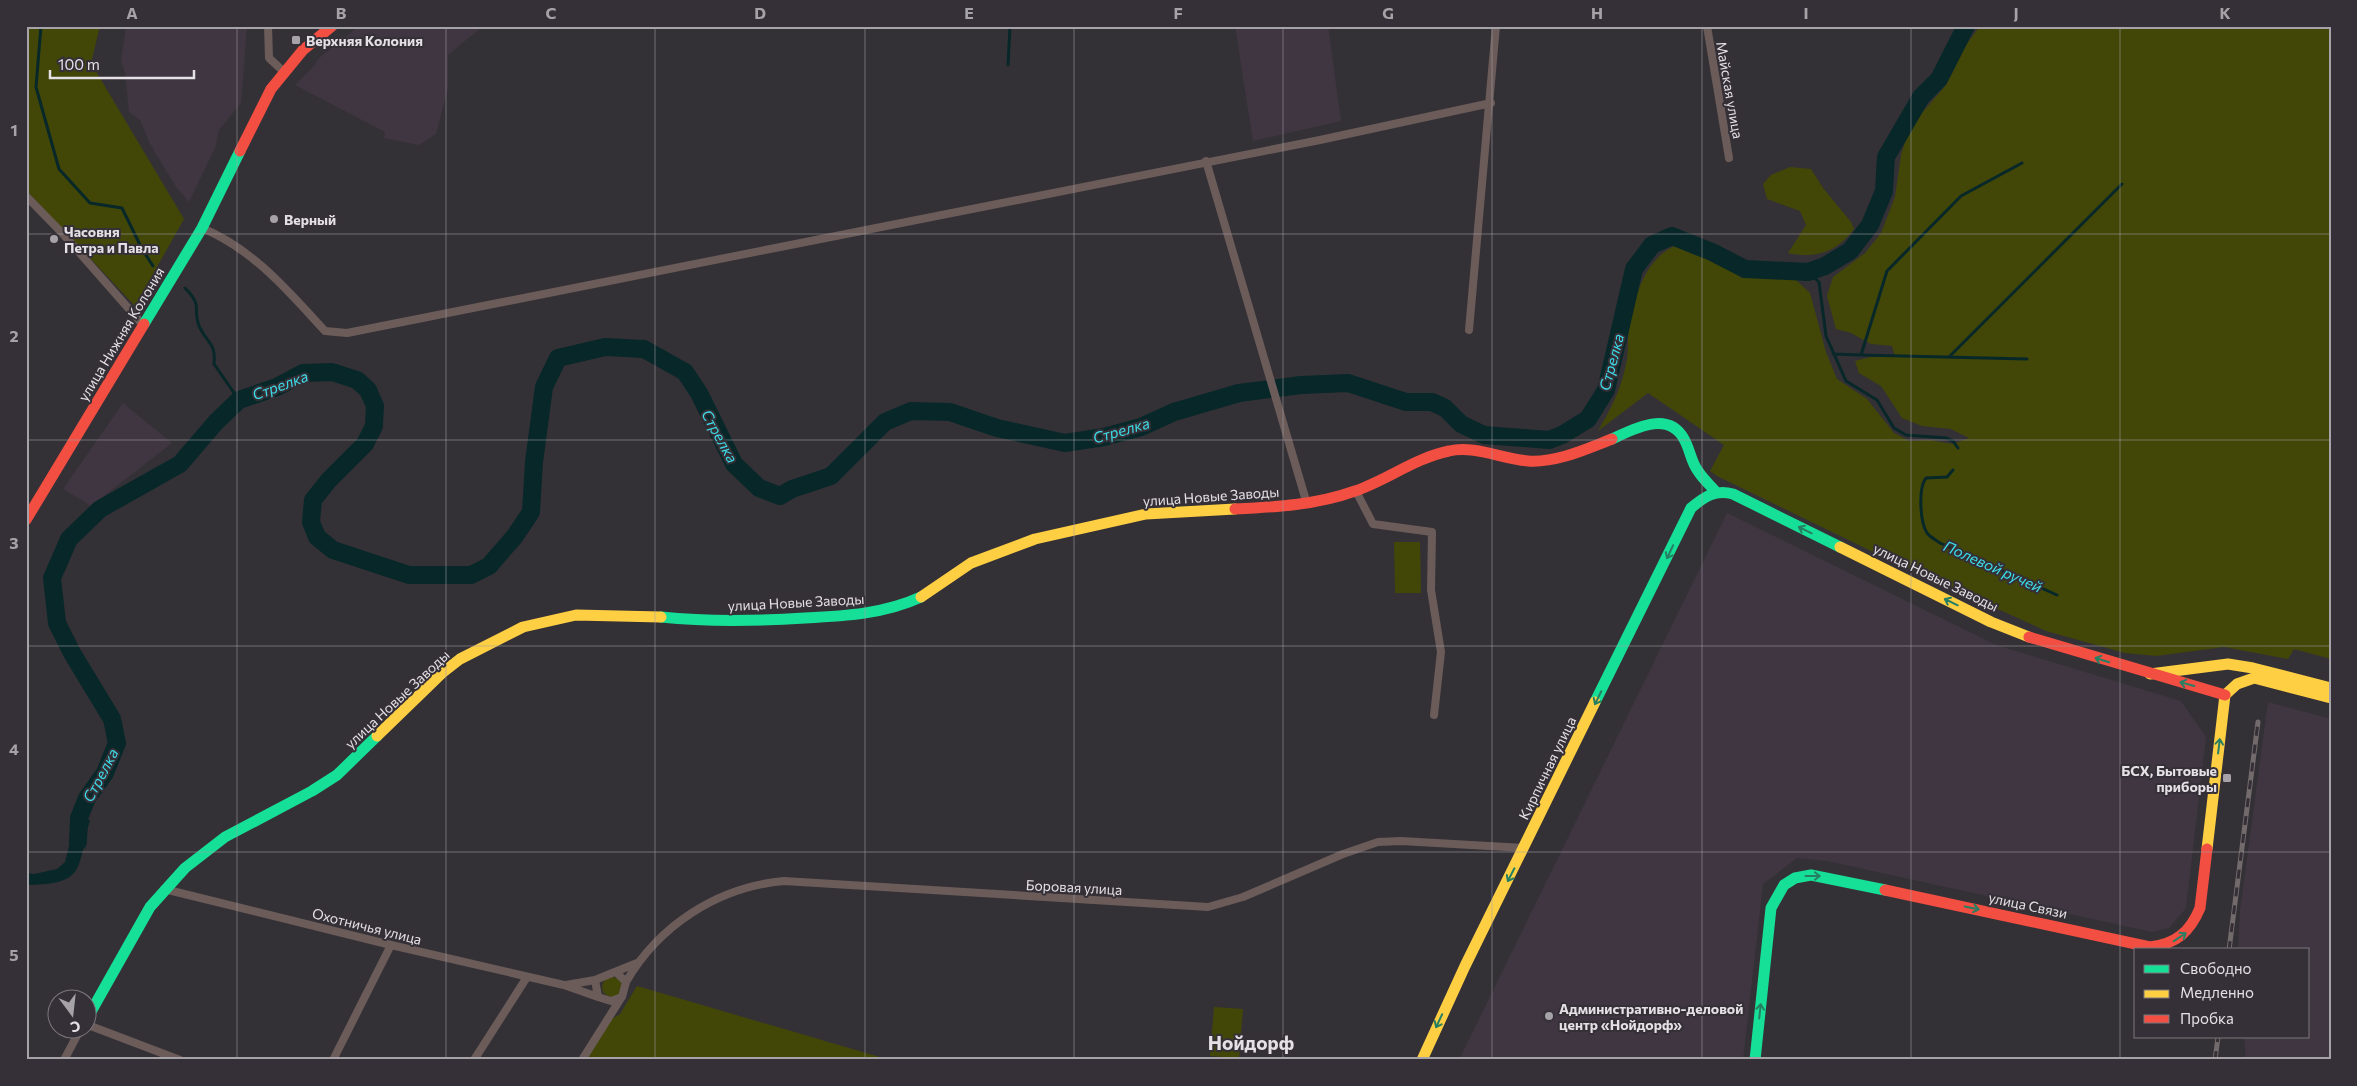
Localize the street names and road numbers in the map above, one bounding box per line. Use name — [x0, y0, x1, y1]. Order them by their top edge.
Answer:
street label: Майская улица — [1713, 40, 1747, 140]
street label: улица Нижняя Колония — [74, 264, 168, 404]
street label: улица Новые Заводы — [1142, 483, 1280, 509]
street label: улица Новые Заводы — [1871, 539, 2001, 615]
street label: улица Новые Заводы — [727, 590, 865, 614]
street label: улица Новые Заводы — [341, 646, 453, 752]
street label: Кирпичная улица — [1515, 714, 1579, 822]
street label: Боровая улица — [1025, 876, 1123, 898]
street label: улица Связи — [1987, 888, 2069, 922]
street label: Охотничья улица — [310, 904, 424, 948]

